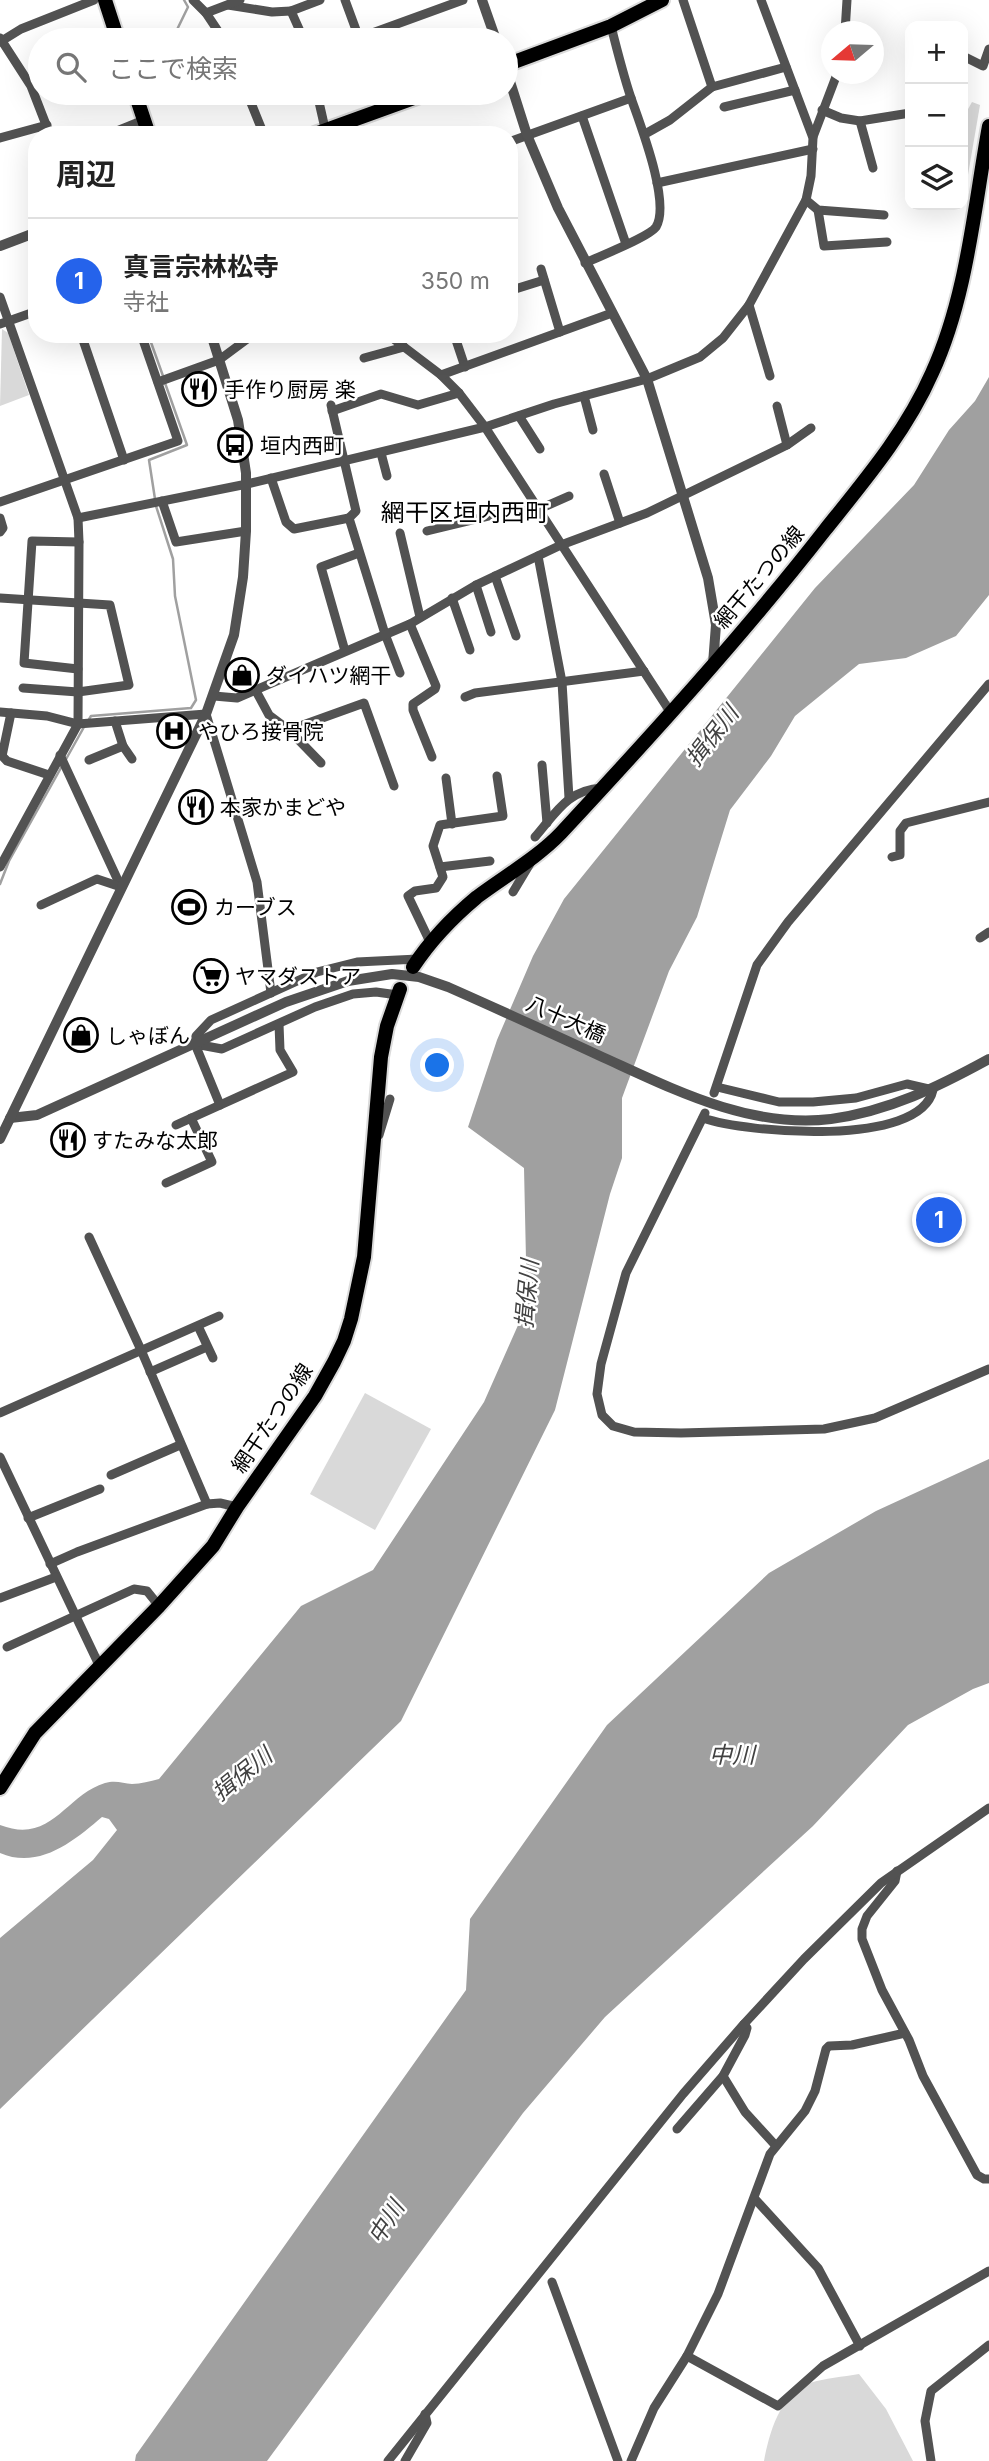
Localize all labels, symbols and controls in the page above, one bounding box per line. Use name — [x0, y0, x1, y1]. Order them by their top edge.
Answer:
north arrow — [821, 21, 884, 84]
map controls — [905, 21, 968, 210]
button: + — [905, 21, 968, 84]
search box — [28, 28, 518, 105]
icon: search — [52, 48, 90, 86]
text: ここで検索 — [108, 53, 238, 84]
button: − — [905, 84, 968, 147]
button: layers — [905, 147, 968, 210]
text: 周辺 — [56, 156, 116, 192]
text: 真言宗林松寺 — [123, 251, 279, 282]
text: 1 — [74, 267, 84, 295]
text: 350 m — [421, 267, 490, 295]
text: 寺社 — [123, 288, 169, 316]
restaurant icon: 手作り厨房 楽 — [180, 370, 218, 408]
place label: 手作り厨房 楽 — [224, 377, 356, 402]
bus stop icon: 垣内西町 — [216, 426, 254, 464]
place label: 垣内西町 — [260, 433, 344, 458]
district label: 網干区垣内西町 — [381, 498, 549, 527]
street label: 網干たつの線 — [709, 521, 809, 633]
shop icon: ダイハツ網干 — [223, 656, 261, 694]
place label: ダイハツ網干 — [266, 663, 392, 688]
water label: 揖保川 — [680, 698, 746, 772]
hospital icon: やひろ接骨院 — [155, 712, 193, 750]
place label: やひろ接骨院 — [198, 719, 324, 744]
restaurant icon: 本家かまどや — [177, 788, 215, 826]
place label: 本家かまどや — [220, 795, 346, 820]
sports icon: カーブス — [170, 888, 208, 926]
place label: カーブス — [214, 895, 297, 920]
supermarket icon: ヤマダストア — [192, 957, 230, 995]
place label: ヤマダストア — [235, 964, 361, 989]
street label: 八十大橋 — [523, 990, 609, 1048]
shop icon: しゃぼん — [62, 1016, 100, 1054]
place label: しゃぼん — [106, 1023, 190, 1048]
your location — [420, 1048, 454, 1082]
restaurant icon: すたみな太郎 — [49, 1121, 87, 1159]
place label: すたみな太郎 — [92, 1128, 218, 1153]
pin: 1 — [916, 1194, 962, 1246]
water label: 揖保川 — [510, 1255, 544, 1330]
street label: 網干たつの線 — [226, 1359, 318, 1477]
water label: 揖保川 — [206, 1740, 280, 1807]
water label: 中川 — [709, 1741, 758, 1769]
water label: 中川 — [362, 2193, 412, 2249]

